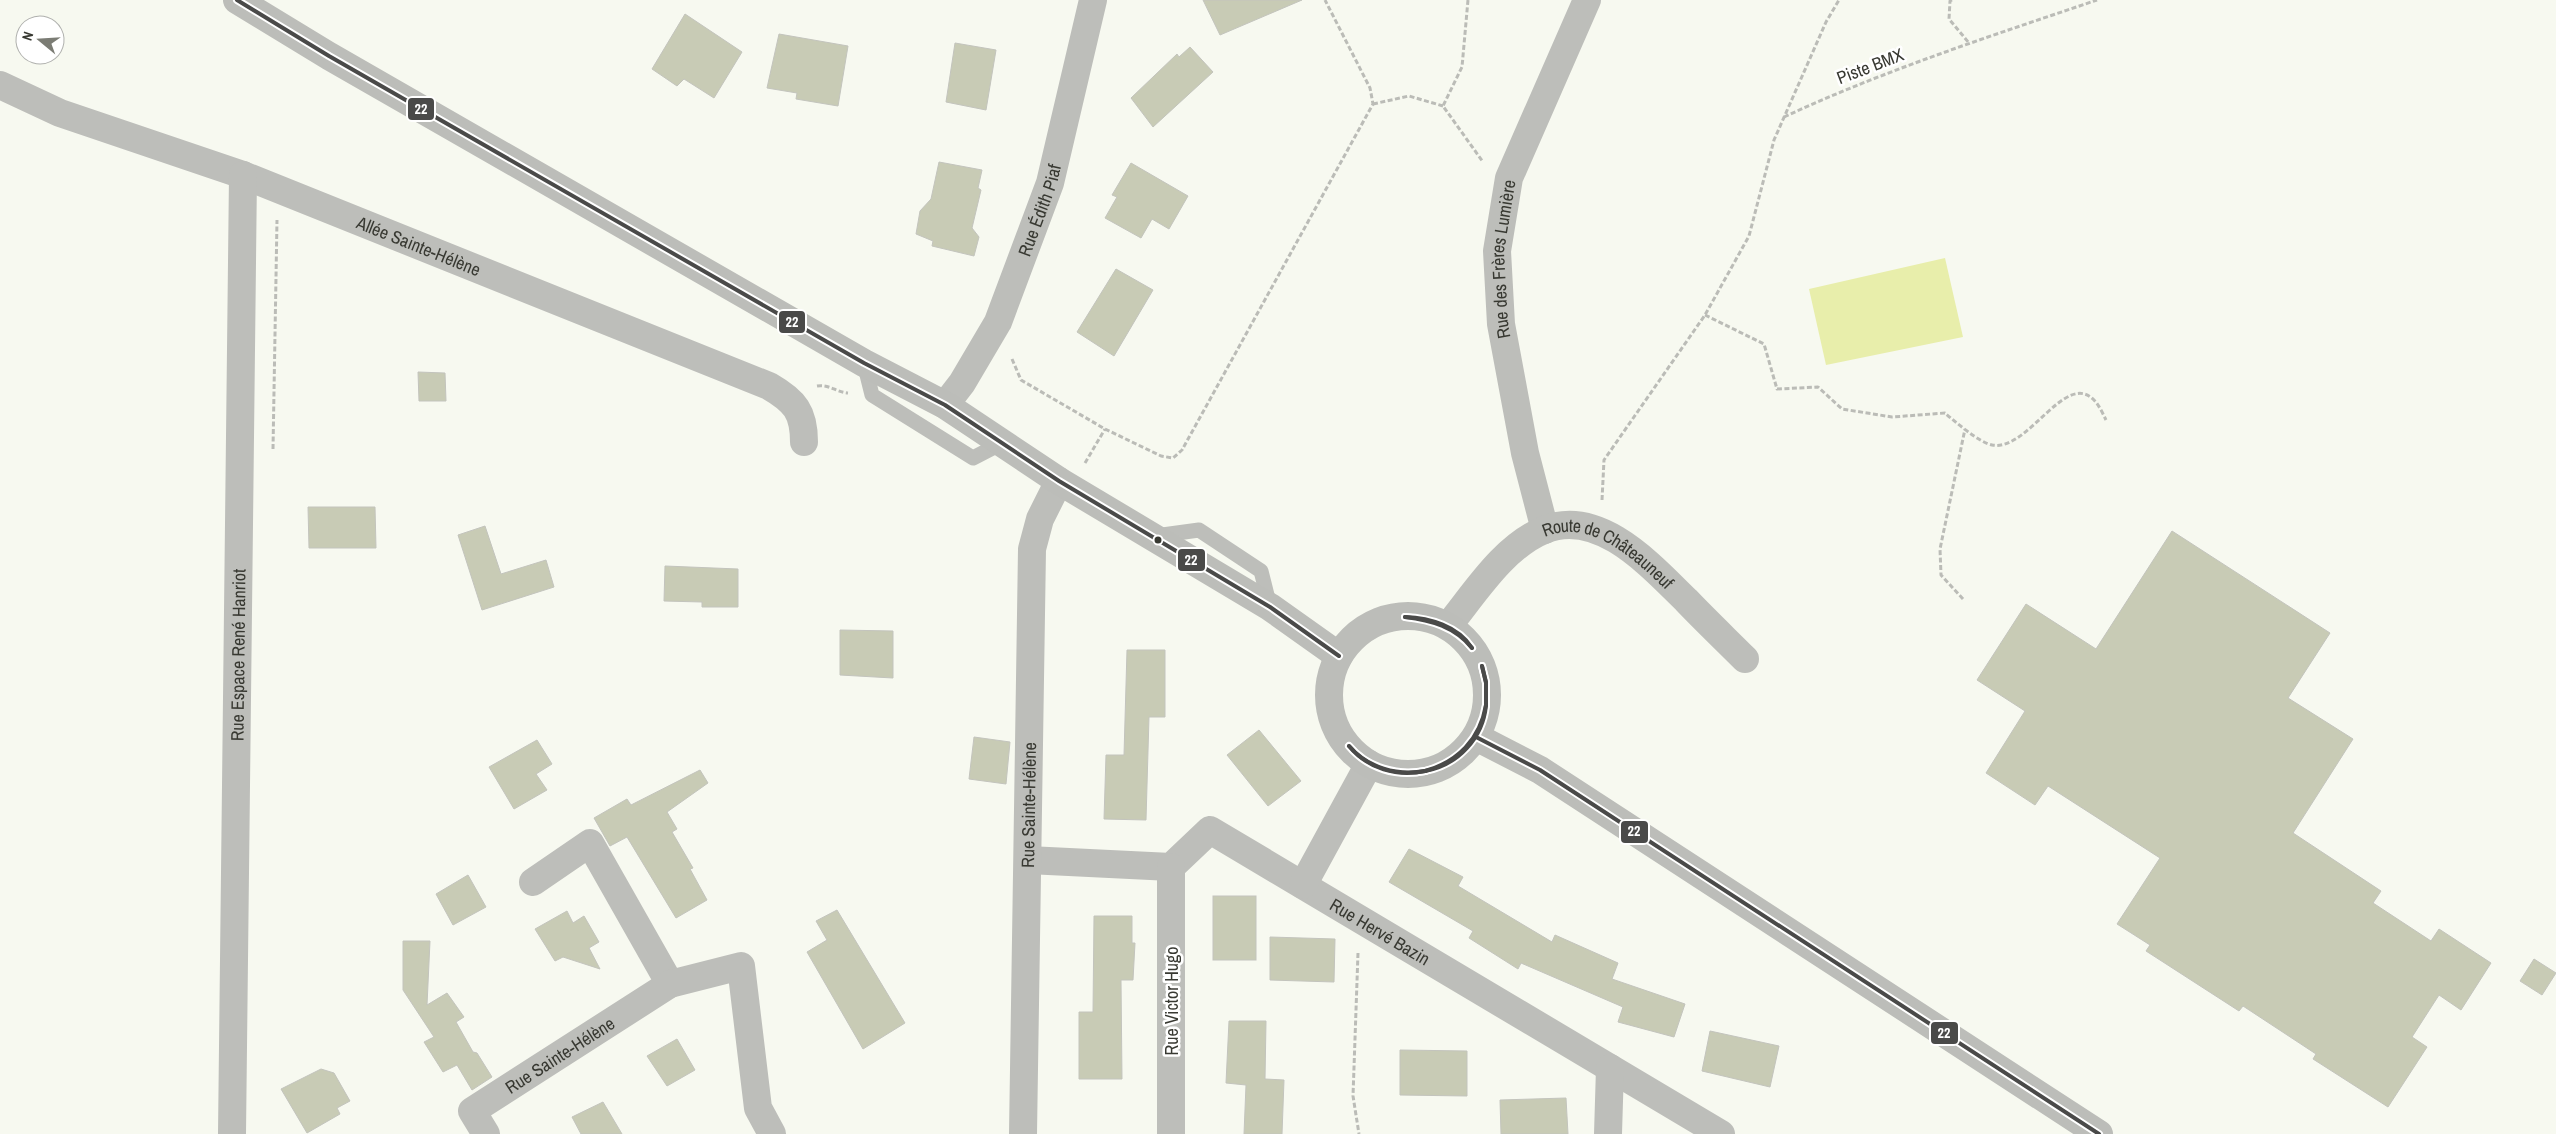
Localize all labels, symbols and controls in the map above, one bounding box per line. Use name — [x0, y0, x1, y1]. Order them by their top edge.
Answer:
north arrow — [15, 15, 65, 65]
text: N — [18, 29, 37, 43]
street label: Piste BMX — [1833, 42, 1907, 90]
line badge: 22 — [407, 97, 435, 121]
text: 22 — [415, 100, 427, 118]
street label: Rue Édith Piaf — [1011, 161, 1067, 260]
street label: Rue des Frères Lumière — [1484, 178, 1521, 341]
street label: Allée Sainte-Hélène — [352, 209, 485, 282]
line badge: 22 — [778, 310, 806, 334]
text: 22 — [786, 313, 798, 331]
street label: Route de Châteauneuf — [1538, 512, 1680, 595]
unlabelled marker — [1153, 535, 1163, 545]
line badge: 22 — [1177, 548, 1206, 572]
text: 22 — [1185, 551, 1197, 569]
street label: Rue Espace René Hanriot — [224, 569, 251, 741]
street label: Rue Sainte-Hélène — [1015, 742, 1042, 868]
line badge: 22 — [1620, 820, 1649, 844]
text: 22 — [1628, 822, 1640, 840]
street label: Rue Hervé Bazin — [1325, 892, 1435, 971]
street label: Rue Victor Hugo — [1159, 947, 1184, 1055]
street label: Rue Sainte-Hélène — [500, 1010, 619, 1099]
line badge: 22 — [1930, 1021, 1959, 1045]
text: 22 — [1938, 1024, 1950, 1042]

